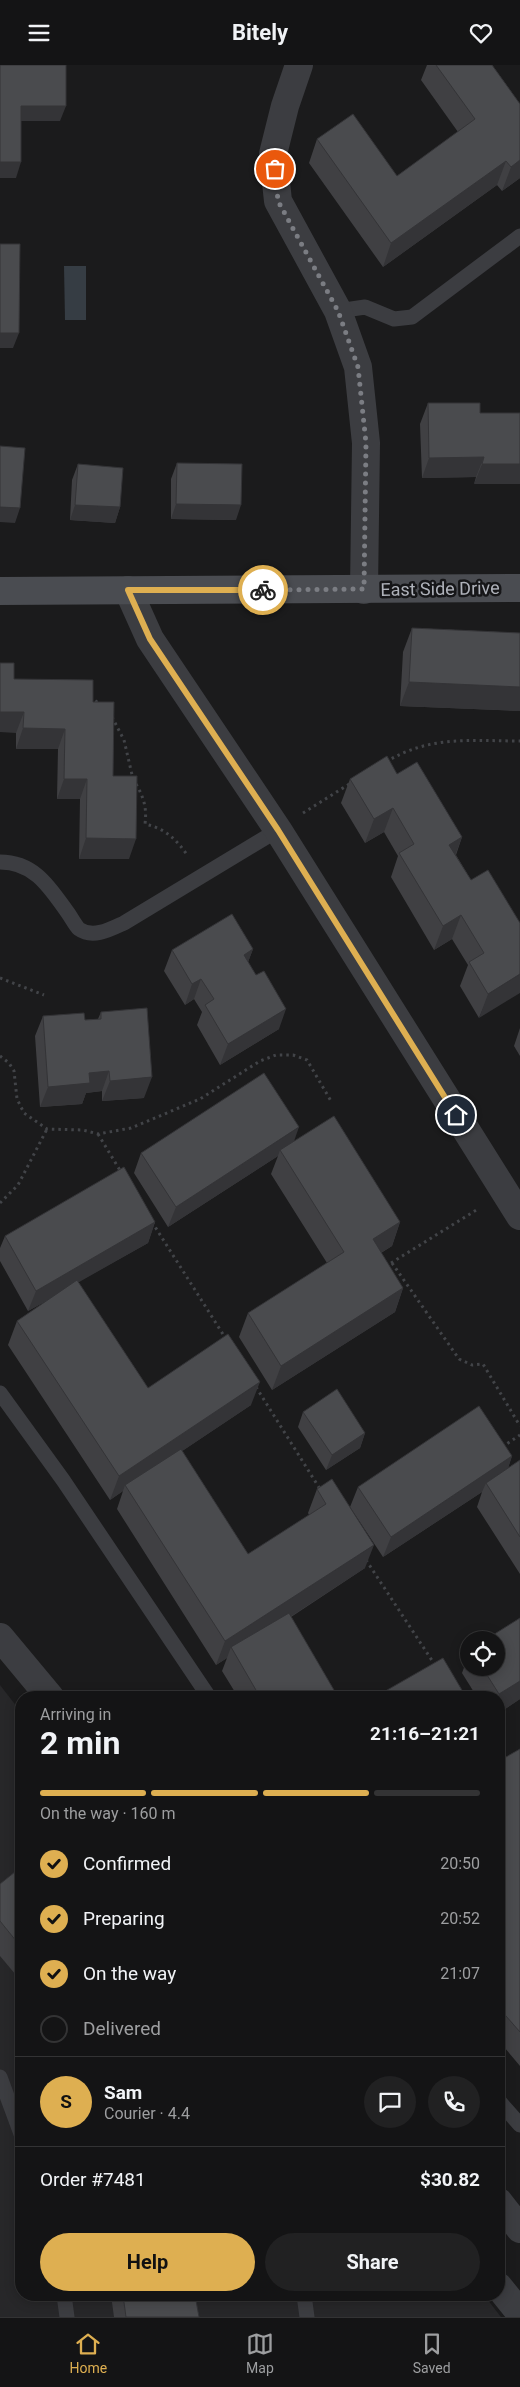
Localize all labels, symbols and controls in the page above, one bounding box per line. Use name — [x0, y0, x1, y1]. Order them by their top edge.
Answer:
icon: menu — [25, 19, 53, 47]
icon: heart — [467, 19, 495, 47]
text: Bitely — [232, 20, 288, 45]
pin — [254, 148, 296, 190]
icon: bag — [261, 155, 289, 183]
courier — [238, 565, 288, 615]
icon: bike — [249, 576, 277, 604]
street label: East Side Drive — [380, 577, 500, 600]
pin — [435, 1094, 477, 1136]
icon: home — [442, 1101, 470, 1129]
map controls — [460, 1631, 505, 1676]
button: locate — [460, 1631, 505, 1676]
text: Arriving in — [40, 1705, 111, 1724]
text: 21:16–21:21 — [370, 1722, 480, 1745]
text: 2 min — [40, 1724, 120, 1762]
text: On the way · 160 m — [40, 1804, 176, 1823]
icon: check — [40, 1850, 68, 1878]
text: Confirmed — [83, 1852, 171, 1875]
text: 20:50 — [440, 1854, 480, 1873]
icon: check — [40, 1905, 68, 1933]
text: Preparing — [83, 1907, 165, 1930]
text: 20:52 — [440, 1909, 480, 1928]
icon: check — [40, 1960, 68, 1988]
text: On the way — [83, 1962, 176, 1985]
text: 21:07 — [440, 1964, 480, 1983]
text: Delivered — [83, 2017, 161, 2040]
button: chat — [364, 2076, 416, 2128]
button: phone — [428, 2076, 480, 2128]
text: Sam — [104, 2081, 142, 2104]
text: S — [60, 2090, 72, 2113]
text: Courier · 4.4 — [104, 2104, 190, 2123]
text: Order #7481 — [40, 2168, 146, 2191]
text: $30.82 — [420, 2168, 480, 2191]
button: Help — [40, 2233, 255, 2291]
button: Share — [265, 2233, 480, 2291]
tab: Home — [69, 2330, 107, 2376]
tab: Map — [246, 2330, 274, 2376]
tab: Saved — [413, 2330, 451, 2376]

